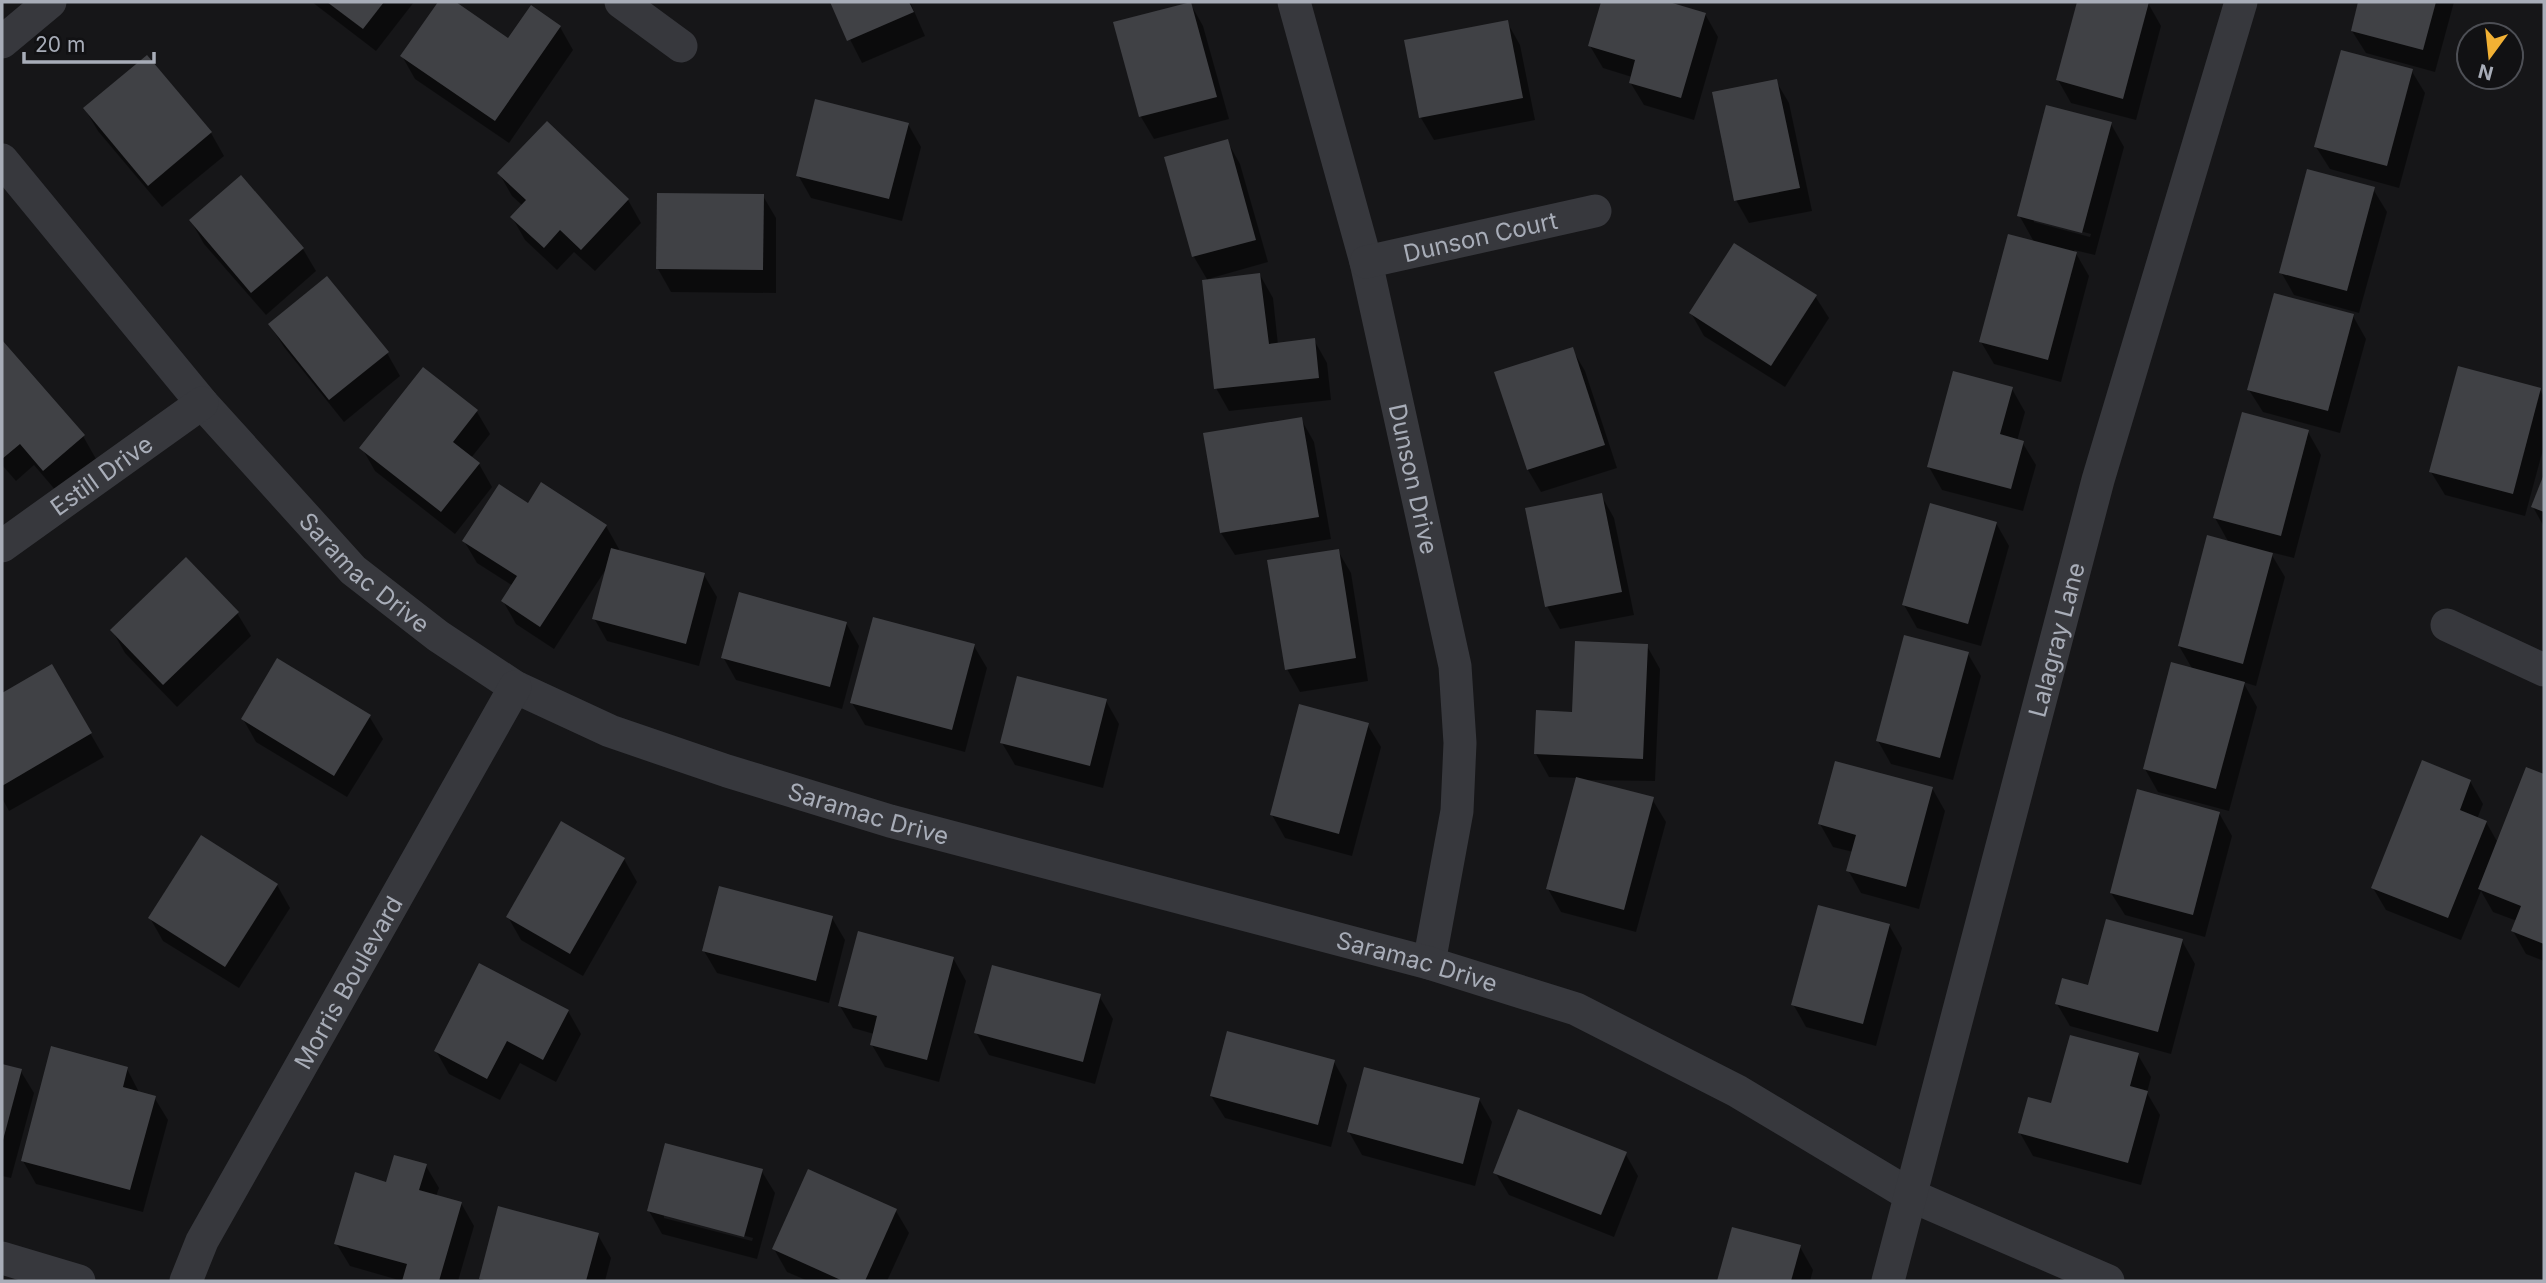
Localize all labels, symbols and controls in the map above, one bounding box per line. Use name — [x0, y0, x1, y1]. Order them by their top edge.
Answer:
scale bar — [24, 21, 154, 65]
north arrow — [2455, 21, 2525, 91]
text: 20 m — [35, 32, 85, 57]
text: N — [2476, 59, 2496, 85]
street label: Dunson Court — [1400, 205, 1560, 268]
street label: Dunson Drive — [1383, 401, 1444, 557]
street label: Estill Drive — [45, 429, 158, 521]
street label: Saramac Drive — [293, 506, 435, 639]
street label: Lalagray Lane — [2022, 559, 2090, 720]
street label: Saramac Drive — [785, 776, 952, 850]
street label: Morris Boulevard — [288, 891, 408, 1074]
street label: Saramac Drive — [1333, 925, 1501, 998]

